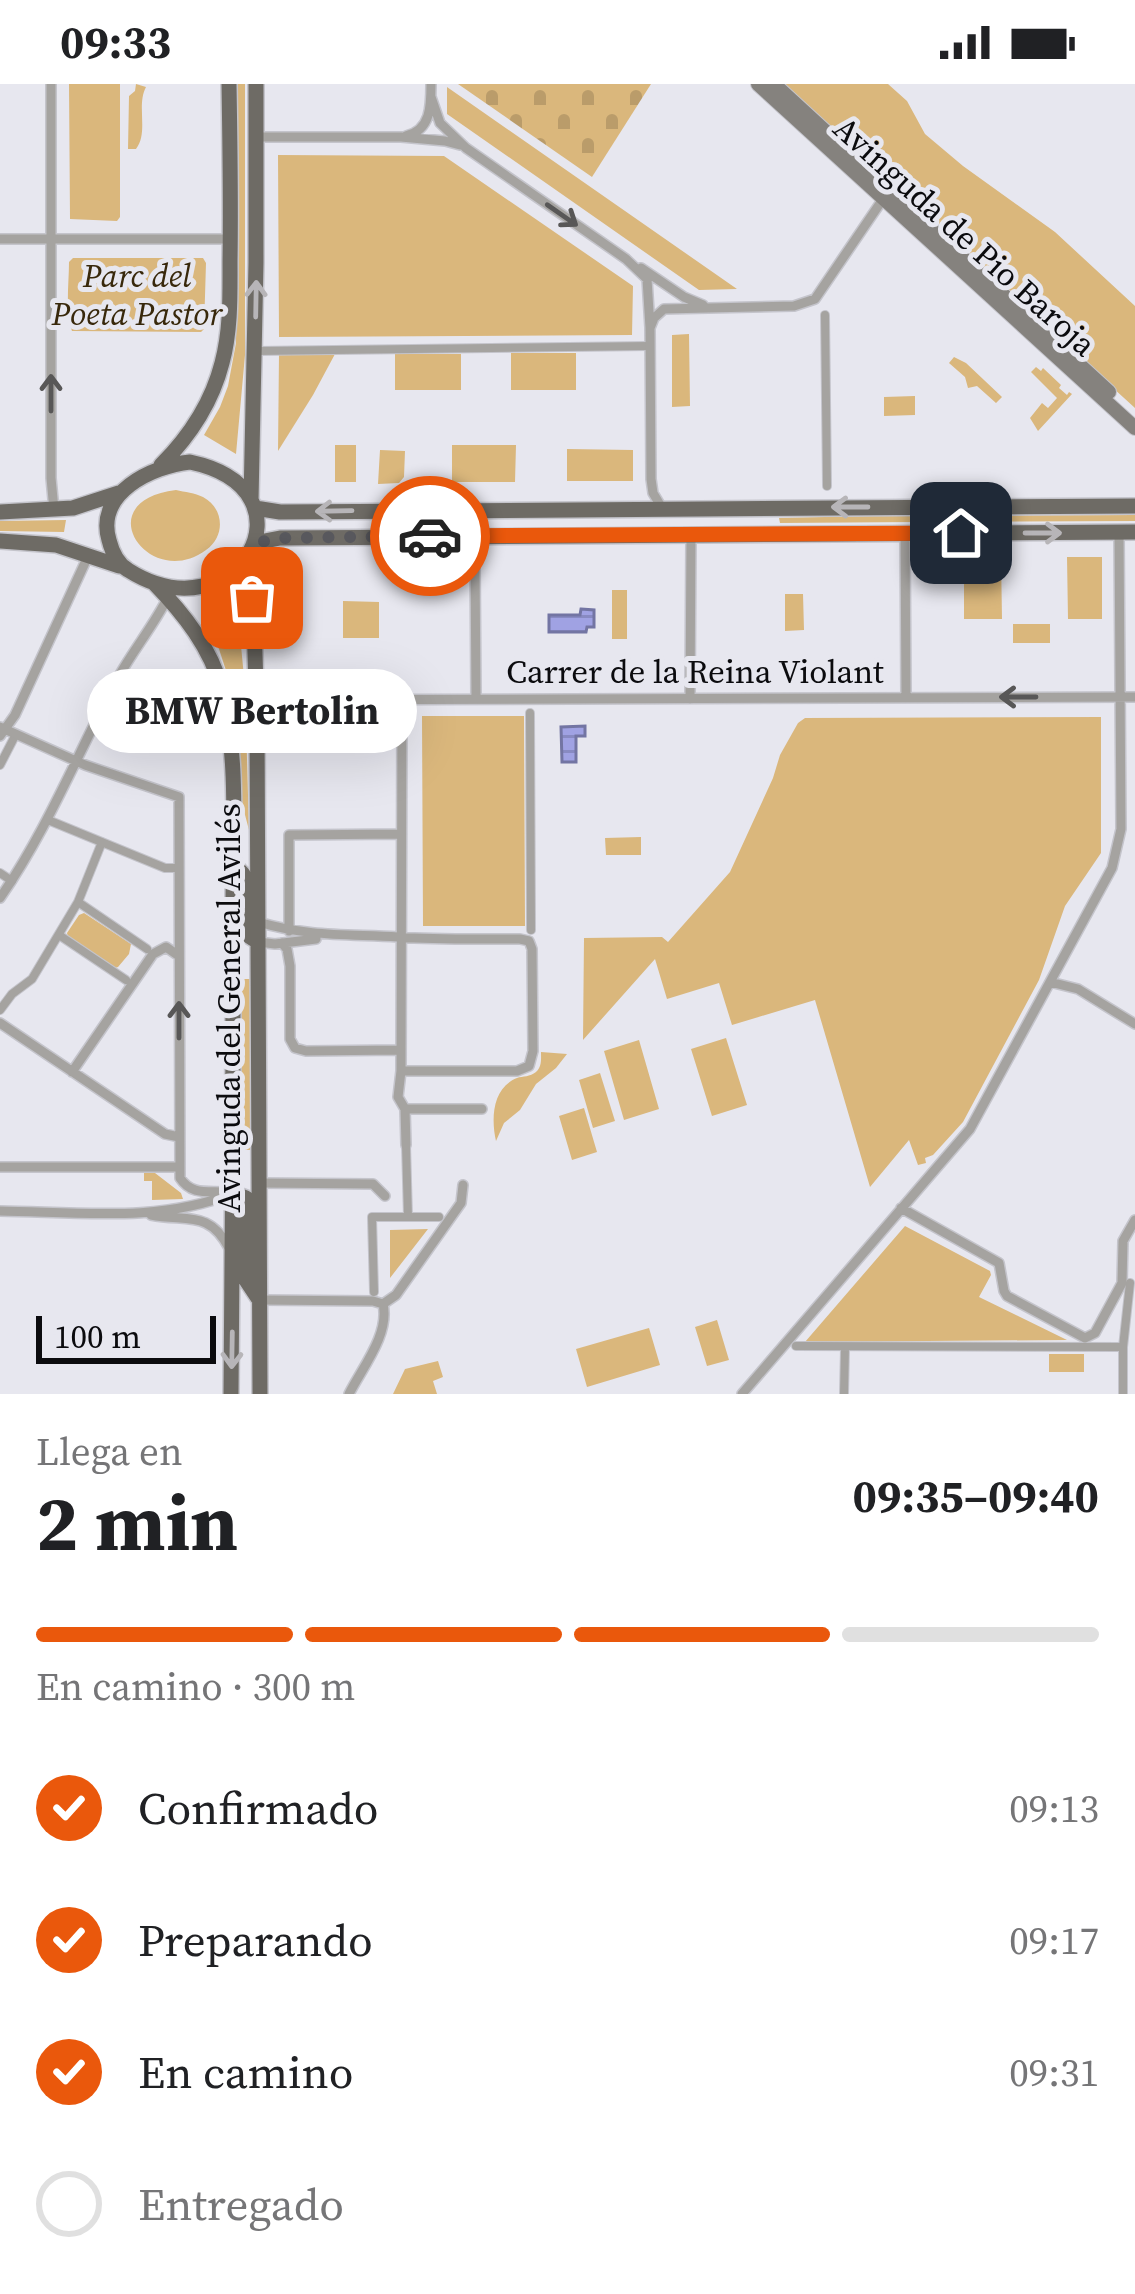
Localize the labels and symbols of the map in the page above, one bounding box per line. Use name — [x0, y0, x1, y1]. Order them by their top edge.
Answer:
street label: Avinguda de Pio Baroja — [824, 106, 1106, 366]
one-way arrow — [545, 202, 578, 227]
park label: Parc del Poeta Pastor — [51, 253, 223, 336]
one-way arrow — [244, 280, 267, 319]
one-way arrow — [40, 374, 62, 413]
courier — [370, 476, 490, 596]
pin — [910, 482, 1012, 584]
one-way arrow — [831, 496, 870, 518]
one-way arrow — [315, 500, 354, 522]
one-way arrow — [1023, 522, 1062, 544]
pin — [201, 547, 303, 649]
street label: Carrer de la Reina Violant — [506, 649, 884, 694]
callout: BMW Bertolin — [87, 670, 417, 754]
one-way arrow — [999, 686, 1038, 709]
street label: Avinguda del General Avilés — [206, 803, 251, 1213]
one-way arrow — [168, 1001, 190, 1040]
scale bar — [36, 1310, 216, 1363]
one-way arrow — [221, 1330, 243, 1369]

